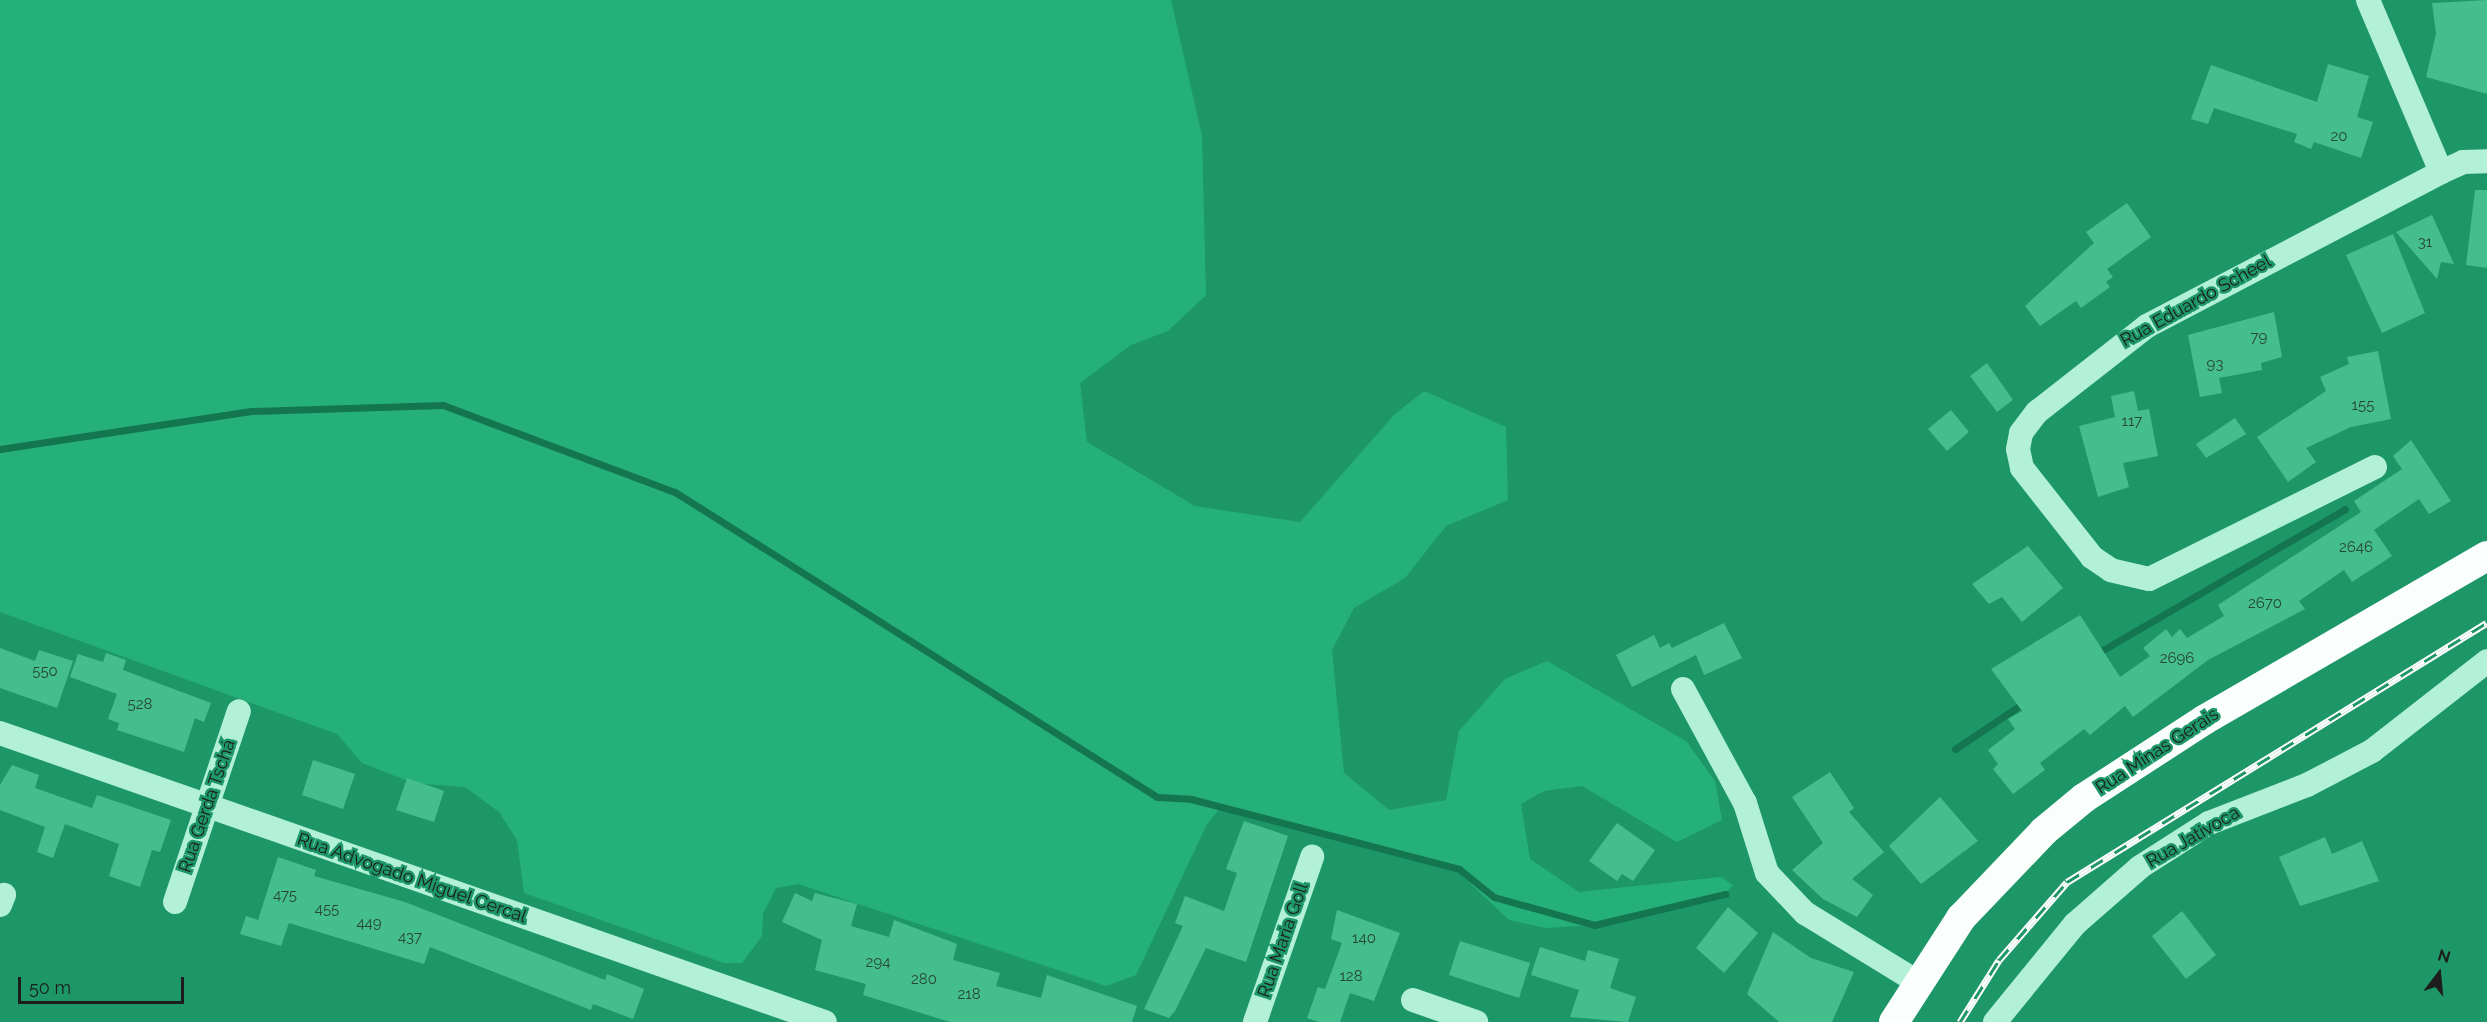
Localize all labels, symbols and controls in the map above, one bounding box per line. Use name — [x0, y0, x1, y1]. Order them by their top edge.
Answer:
house number: 20 — [2331, 128, 2347, 146]
house number: 31 — [2418, 234, 2432, 252]
street label: Rua Eduardo Scheel — [2117, 251, 2275, 351]
house number: 79 — [2251, 329, 2267, 347]
house number: 93 — [2207, 356, 2223, 374]
house number: 155 — [2352, 397, 2374, 415]
house number: 117 — [2122, 413, 2142, 431]
house number: 2646 — [2339, 539, 2373, 557]
house number: 2670 — [2248, 595, 2282, 613]
house number: 2696 — [2160, 650, 2194, 668]
house number: 550 — [32, 663, 58, 681]
house number: 528 — [128, 696, 152, 714]
street label: Rua Minas Gerais — [2092, 703, 2222, 799]
street label: Rua Gerda Tschá — [174, 736, 240, 876]
street label: Rua Jativoca — [2142, 802, 2244, 872]
street label: Rua Advogado Miguel Cercal — [294, 828, 530, 928]
street label: Rua Maria Goll — [1253, 880, 1313, 1000]
house number: 475 — [273, 887, 297, 905]
house number: 455 — [315, 901, 339, 919]
house number: 449 — [356, 915, 382, 933]
house number: 437 — [398, 929, 422, 947]
house number: 140 — [1352, 930, 1376, 948]
north arrow — [2409, 944, 2469, 1004]
text: N — [2436, 945, 2453, 967]
house number: 294 — [866, 954, 890, 972]
scale bar — [21, 965, 188, 1003]
house number: 128 — [1339, 968, 1363, 986]
house number: 280 — [911, 971, 937, 989]
text: 50 m — [29, 977, 71, 998]
house number: 218 — [957, 986, 981, 1004]

